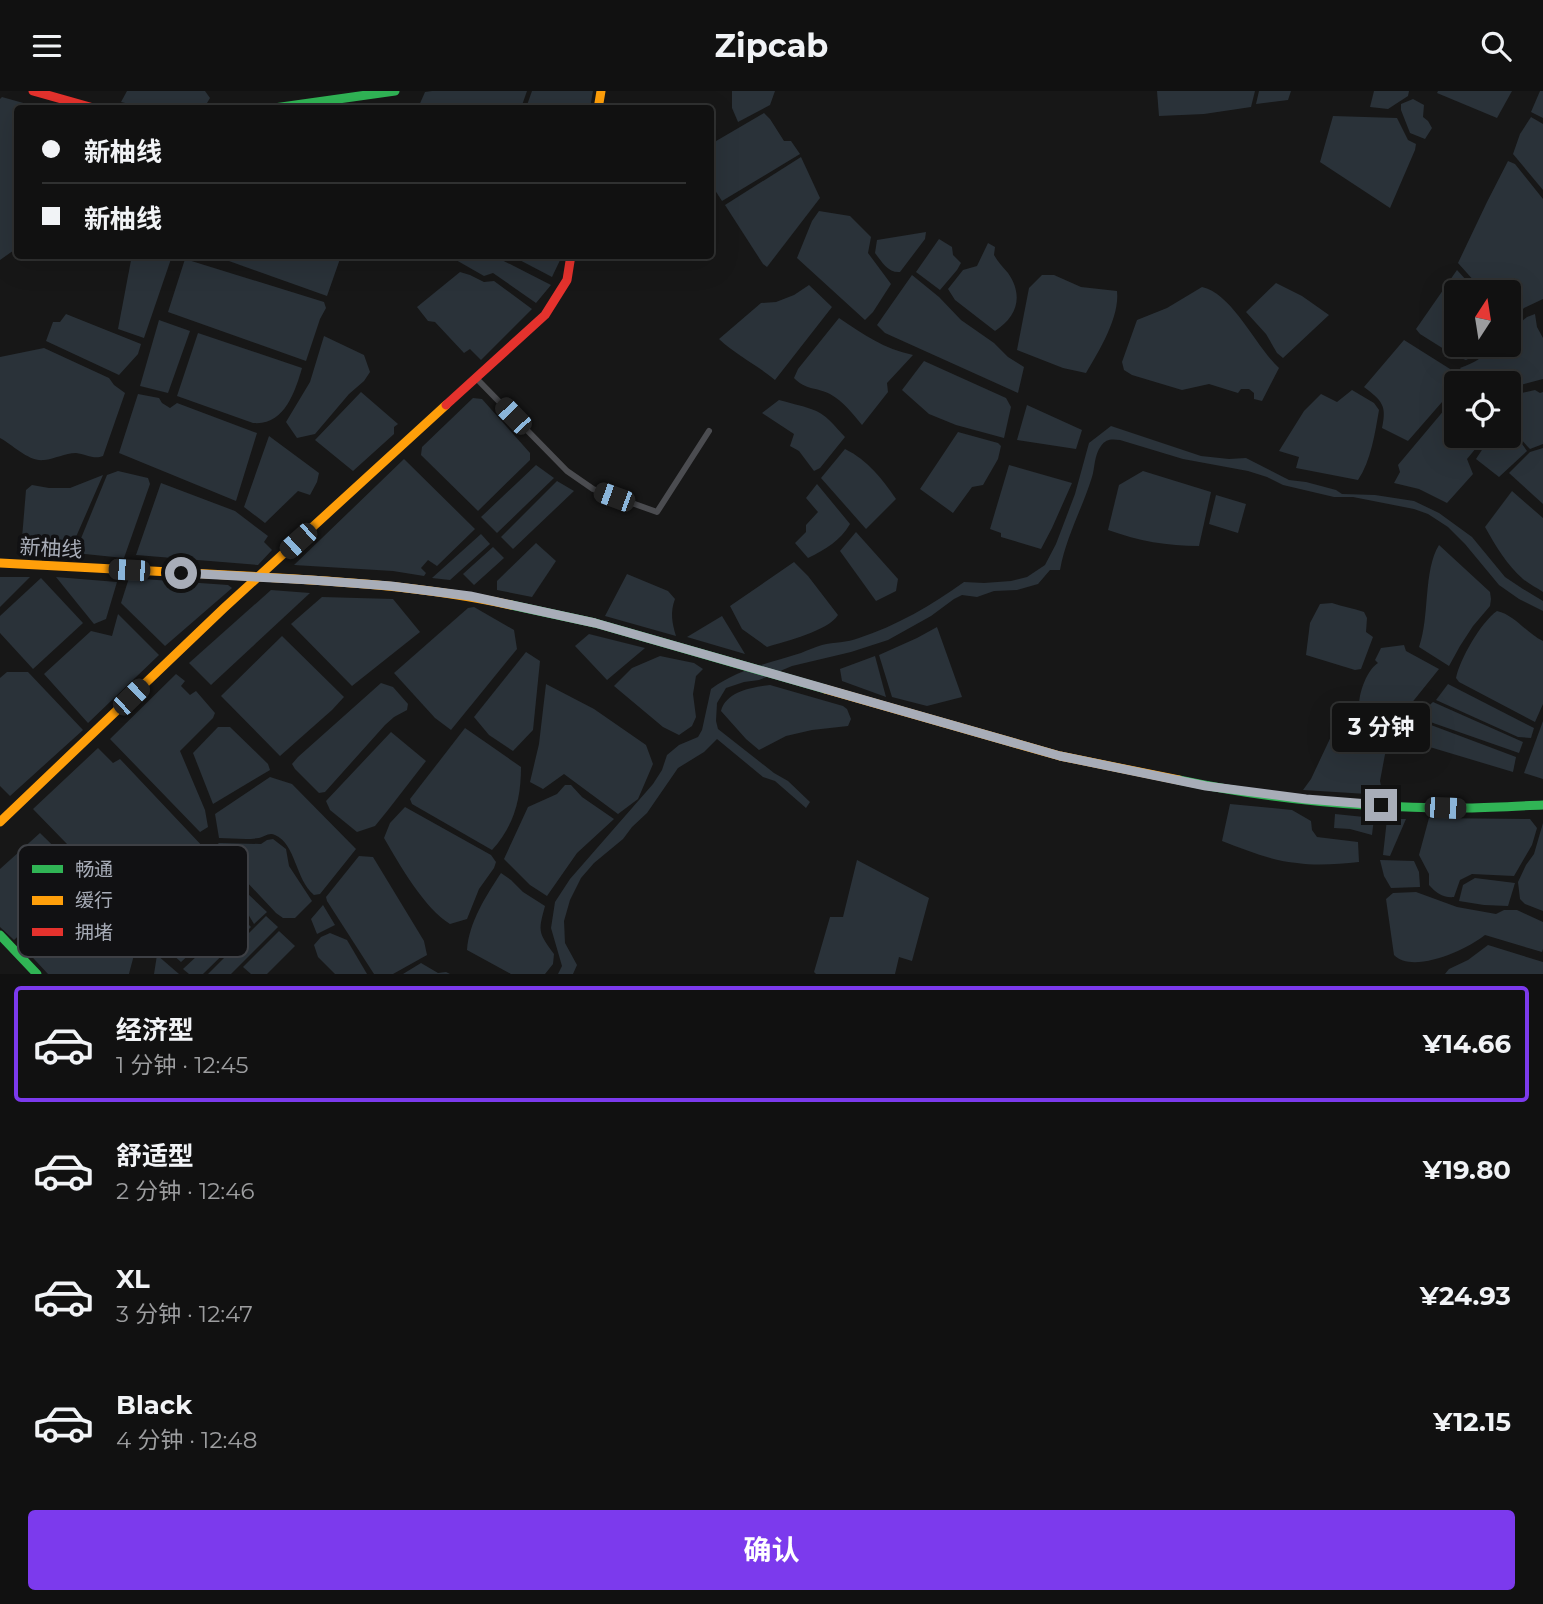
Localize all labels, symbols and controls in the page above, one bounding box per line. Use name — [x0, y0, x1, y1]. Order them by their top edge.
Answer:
text: Zipcab — [715, 26, 828, 65]
icon: menu — [28, 27, 66, 65]
icon: search — [1477, 27, 1515, 65]
text: 新柚线 — [84, 136, 162, 168]
text: 新柚线 — [84, 203, 162, 235]
north arrow — [1444, 280, 1521, 357]
map controls — [1444, 280, 1521, 448]
button: locate — [1444, 371, 1521, 448]
car — [491, 394, 536, 438]
car — [591, 480, 638, 514]
car — [276, 519, 321, 563]
street label: 新柚线 — [19, 534, 83, 562]
route start — [165, 557, 197, 589]
car — [108, 558, 151, 582]
car — [109, 675, 154, 719]
callout: 3 分钟 — [1332, 703, 1430, 753]
text: 3 分钟 — [1348, 713, 1414, 741]
route end — [1365, 789, 1397, 821]
car — [1424, 797, 1467, 819]
legend — [18, 845, 248, 957]
text: 畅通 — [75, 858, 113, 881]
text: 缓行 — [75, 889, 113, 912]
text: 拥堵 — [75, 921, 113, 944]
icon: car — [32, 1013, 95, 1076]
text: 经济型 — [116, 1014, 194, 1046]
text: ¥14.66 — [1423, 1028, 1511, 1060]
text: 1 分钟 · 12:45 — [116, 1051, 249, 1079]
icon: car — [32, 1139, 95, 1202]
text: 舒适型 — [116, 1140, 194, 1172]
text: ¥19.80 — [1423, 1154, 1511, 1186]
text: 2 分钟 · 12:46 — [116, 1177, 254, 1205]
text: XL — [116, 1263, 150, 1295]
icon: car — [32, 1265, 95, 1328]
text: ¥24.93 — [1420, 1280, 1511, 1312]
text: 3 分钟 · 12:47 — [116, 1300, 253, 1328]
text: Black — [116, 1389, 192, 1421]
icon: car — [32, 1391, 95, 1454]
text: ¥12.15 — [1433, 1406, 1511, 1438]
text: 4 分钟 · 12:48 — [116, 1426, 257, 1454]
button: 确认 — [28, 1510, 1515, 1590]

